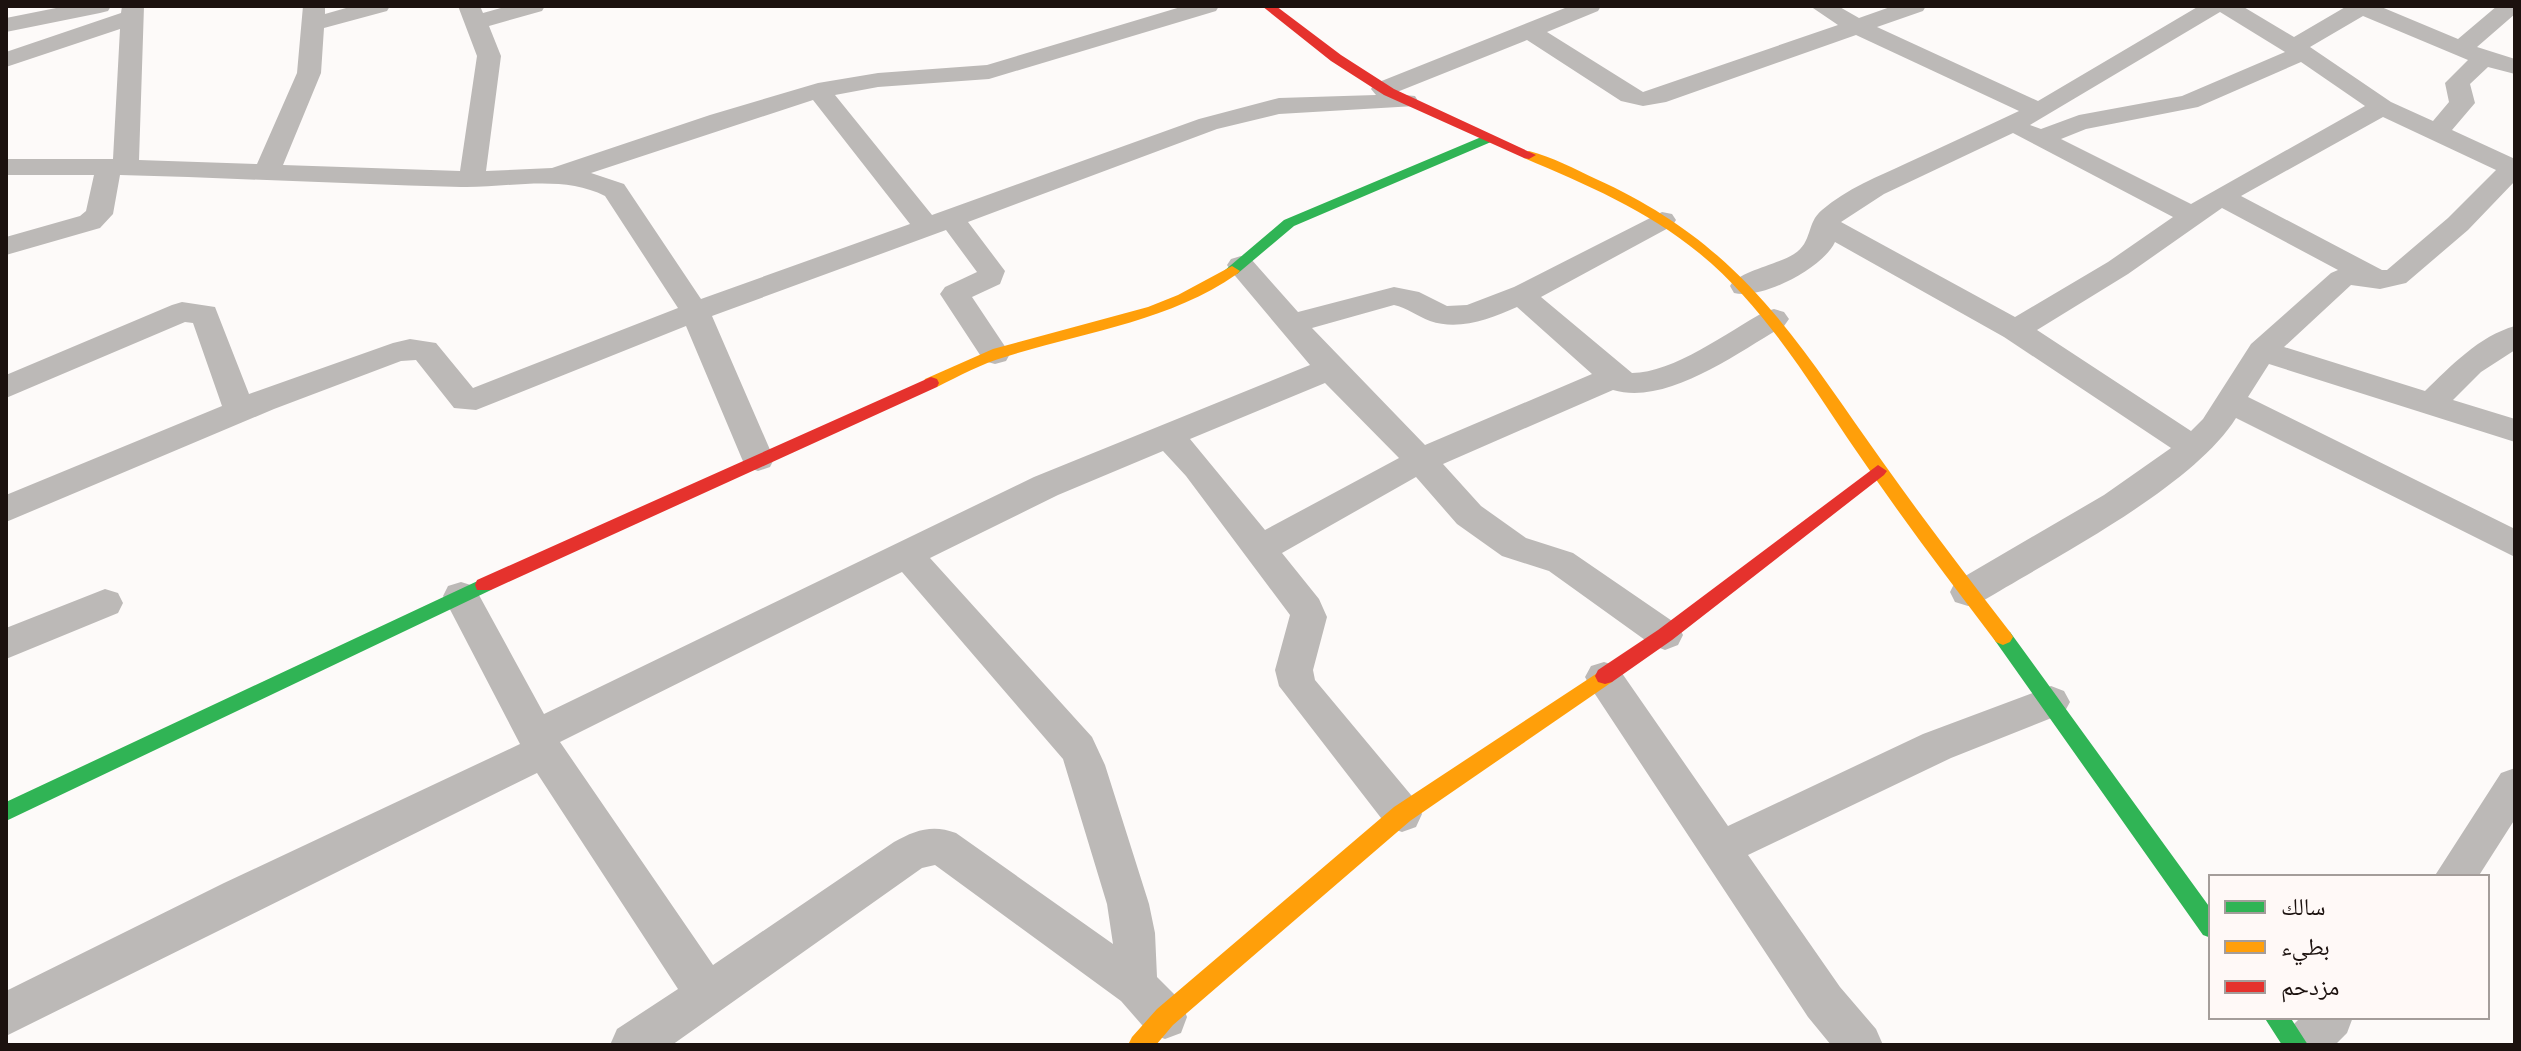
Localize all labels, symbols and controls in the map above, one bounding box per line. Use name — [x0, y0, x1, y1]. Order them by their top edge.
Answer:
legend — [2209, 875, 2489, 1019]
text: سالك — [2281, 893, 2326, 921]
text: بطيء — [2281, 933, 2330, 966]
text: مزدحم — [2281, 973, 2340, 1003]

